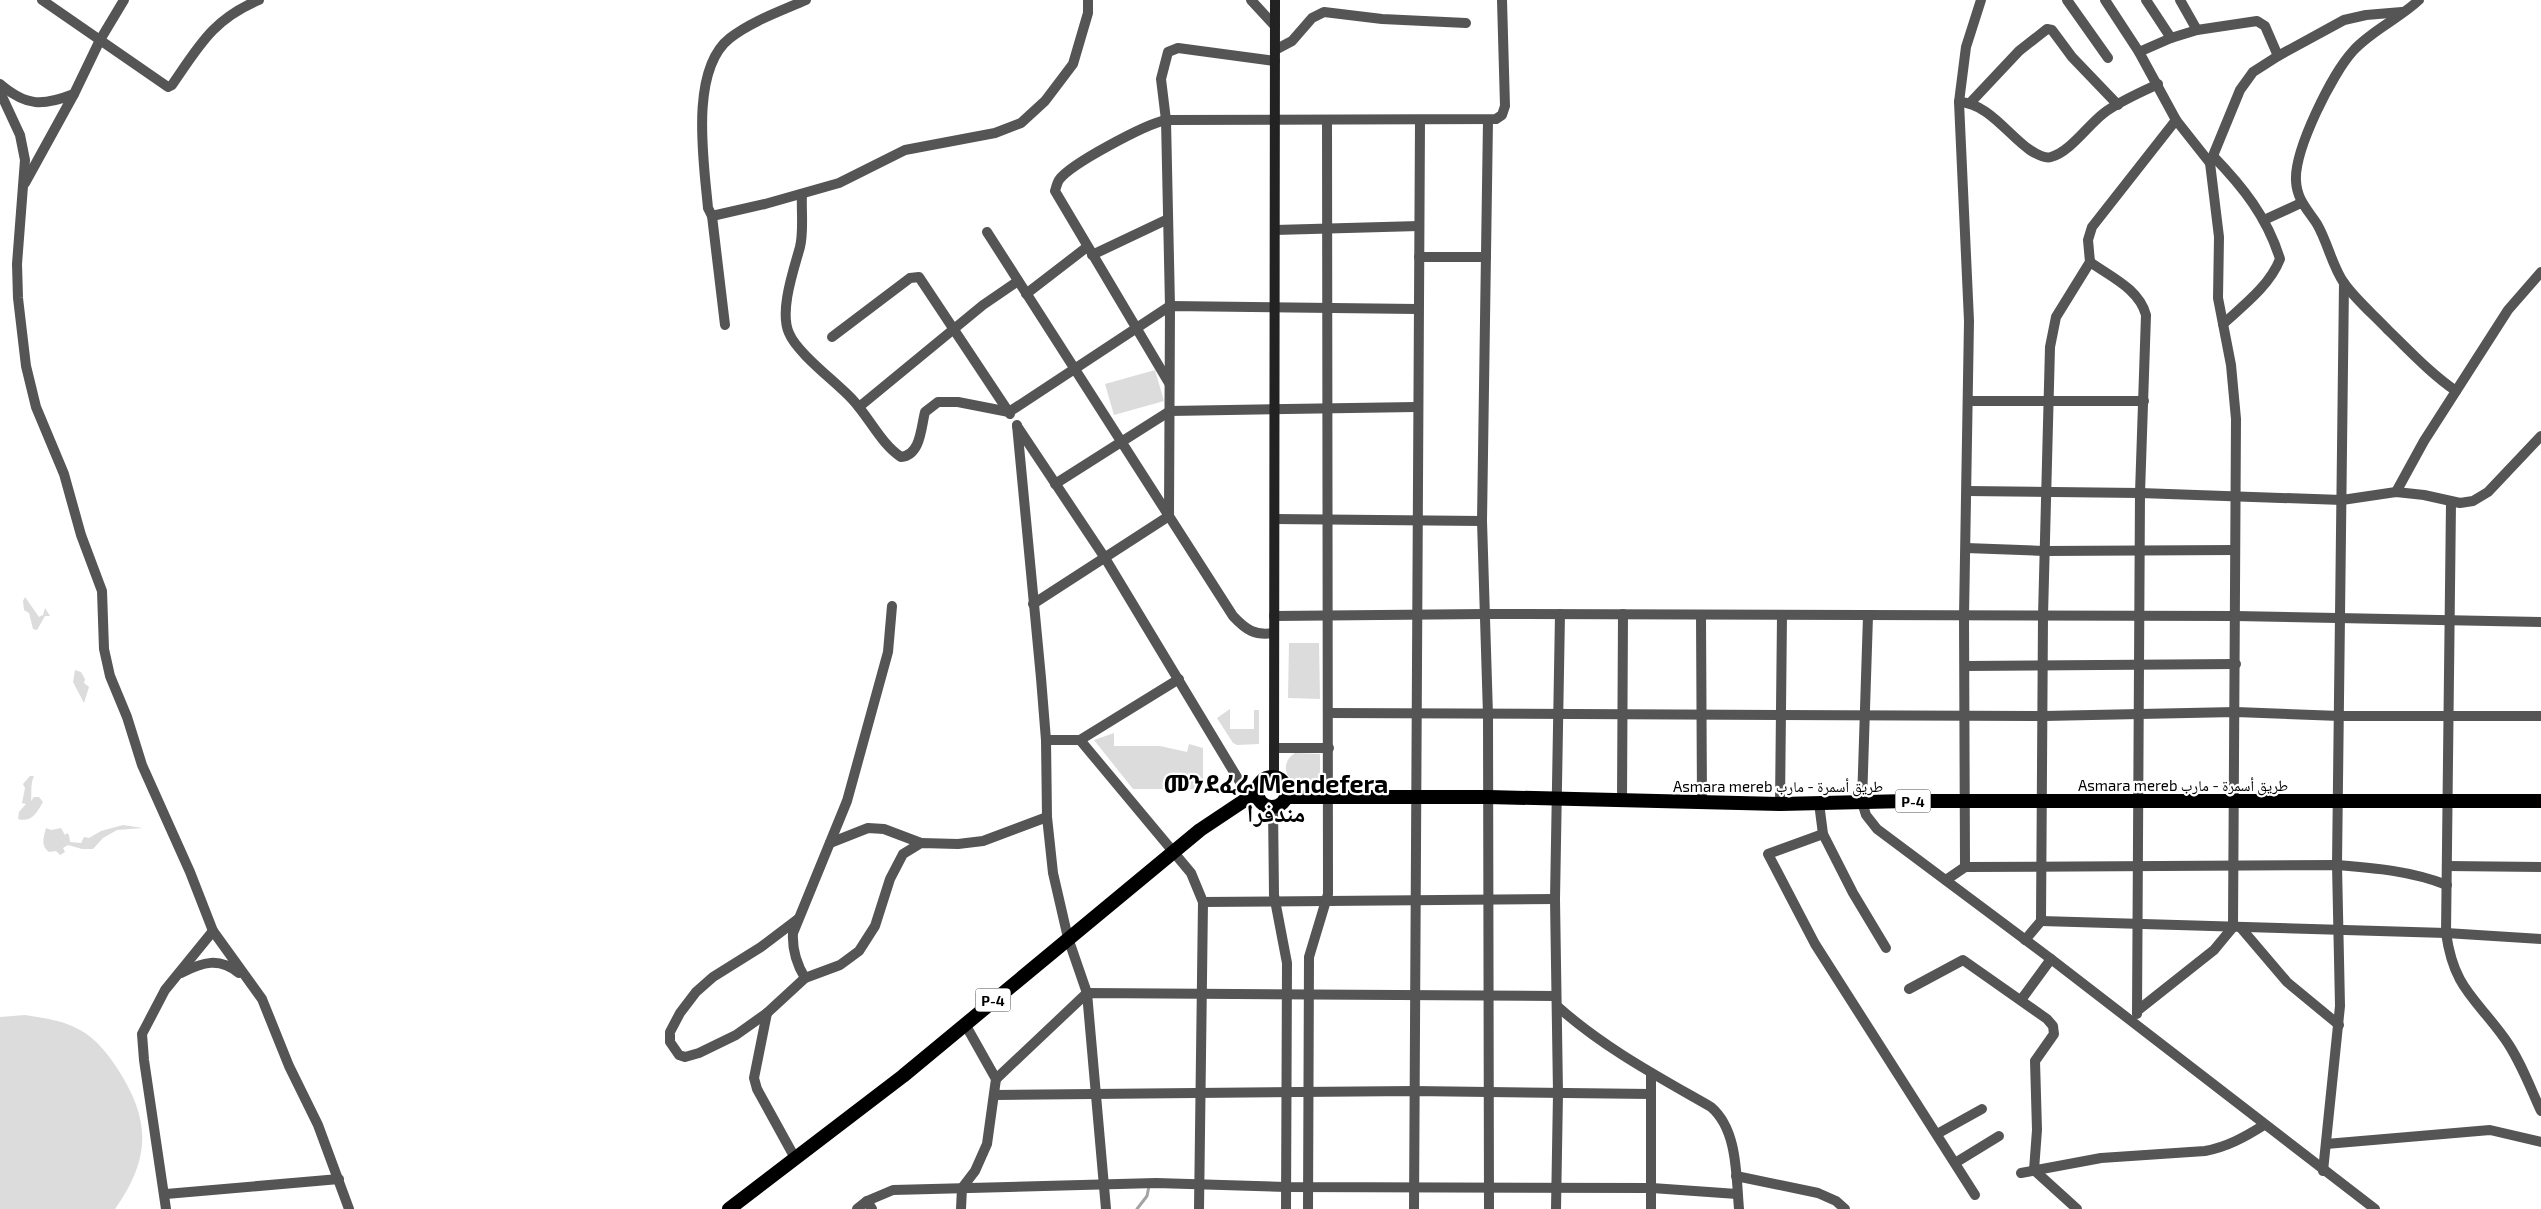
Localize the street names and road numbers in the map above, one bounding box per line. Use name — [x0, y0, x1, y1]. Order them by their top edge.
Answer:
street label: Asmara mereb طريق أسمرة - مارب — [2078, 776, 2288, 796]
street label: Asmara mereb طريق أسمرة - مارب — [1673, 777, 1883, 797]
road number: P-4 — [1896, 789, 1930, 812]
road number: P-4 — [976, 988, 1010, 1012]

